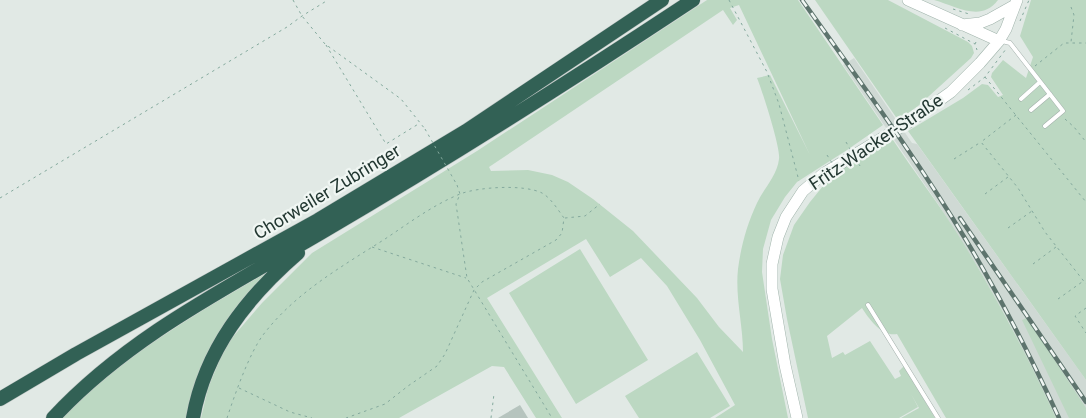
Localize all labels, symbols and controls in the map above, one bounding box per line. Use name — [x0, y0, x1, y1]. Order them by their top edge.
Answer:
street label: Fritz-Wacker-Straße — [805, 89, 947, 194]
street label: Chorweiler Zubringer — [250, 140, 404, 244]

